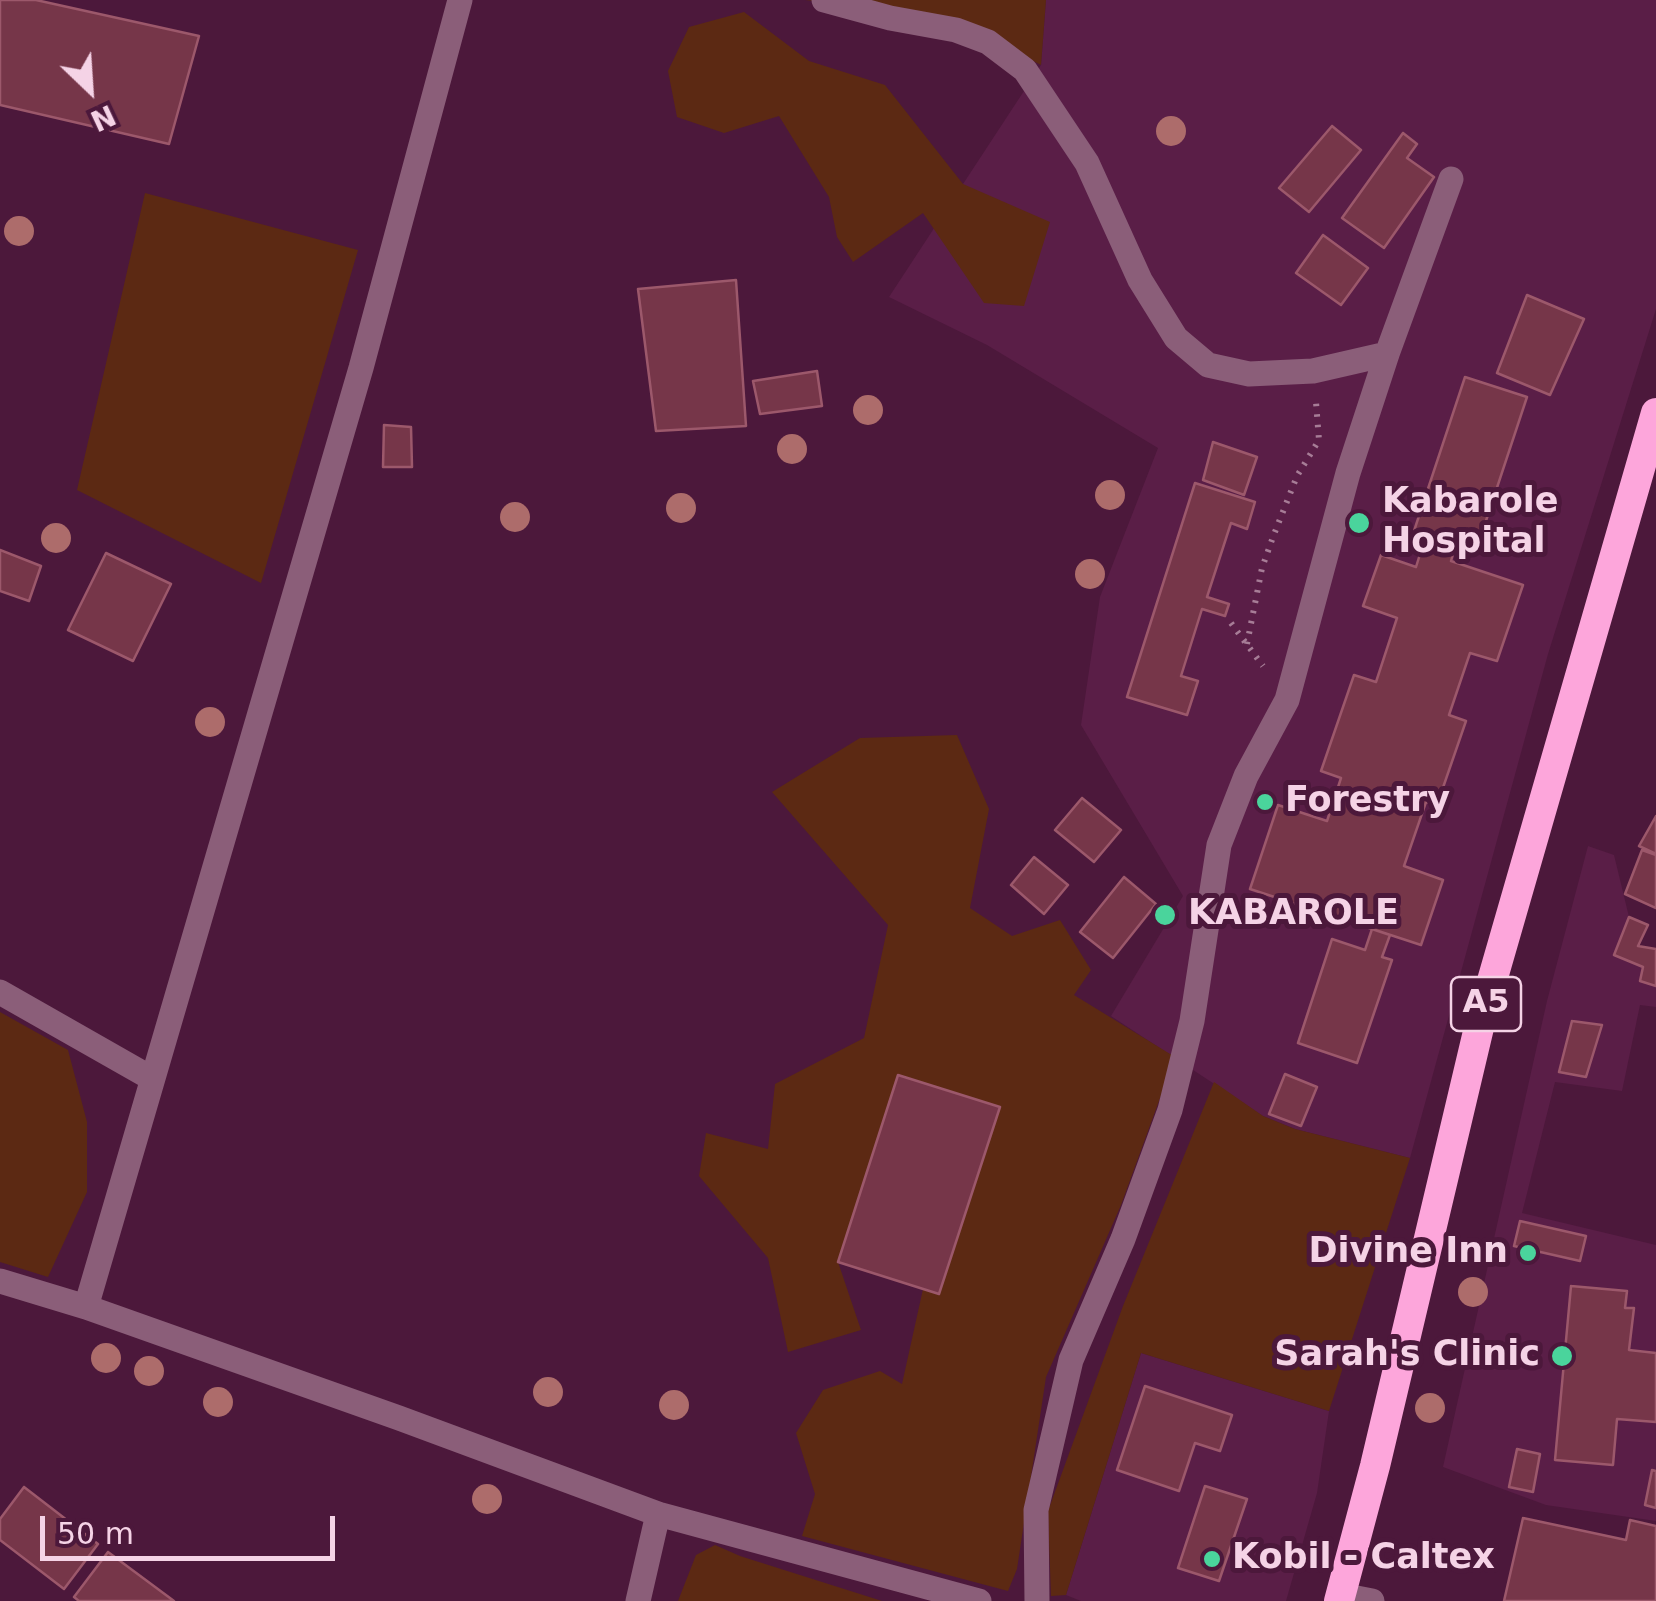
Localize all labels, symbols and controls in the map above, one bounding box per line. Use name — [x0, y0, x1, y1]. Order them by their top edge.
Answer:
north arrow — [40, 40, 140, 140]
text: N — [85, 98, 120, 138]
place label: Kabarole Hospital — [1382, 482, 1558, 564]
marker: Kabarole Hospital — [1346, 510, 1372, 536]
place label: Forestry — [1285, 781, 1450, 823]
marker: Forestry — [1254, 791, 1276, 813]
place label: KABAROLE — [1188, 894, 1399, 936]
marker: KABAROLE — [1152, 902, 1178, 928]
road number: A5 — [1451, 977, 1521, 1031]
place label: Divine Inn — [1308, 1232, 1508, 1274]
marker: Divine Inn — [1517, 1242, 1539, 1264]
place label: Sarah's Clinic — [1274, 1335, 1540, 1377]
marker: Sarah's Clinic — [1549, 1343, 1575, 1369]
scale bar — [45, 1496, 340, 1558]
text: 50 m — [57, 1516, 134, 1551]
place label: Kobil - Caltex — [1232, 1538, 1495, 1580]
marker: Kobil - Caltex — [1201, 1548, 1223, 1570]

